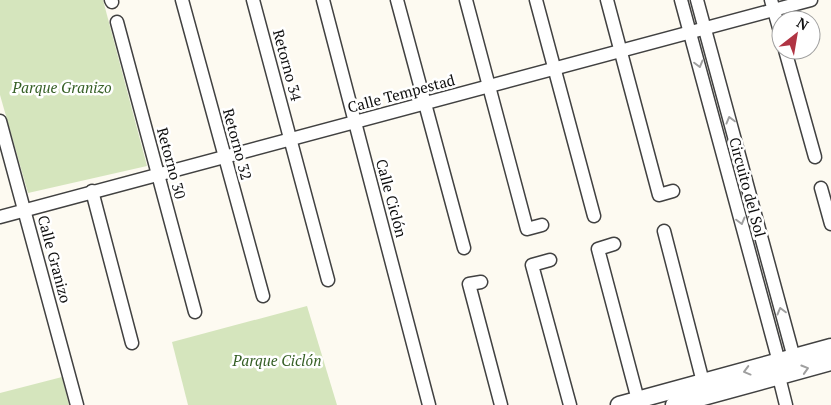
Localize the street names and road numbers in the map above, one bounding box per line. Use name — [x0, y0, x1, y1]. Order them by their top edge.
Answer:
street label: Retorno 34 — [269, 27, 307, 103]
street label: Calle Tempestad — [345, 69, 457, 117]
street label: Retorno 32 — [219, 106, 257, 182]
street label: Retorno 30 — [153, 125, 191, 201]
street label: Circuito del Sol — [725, 135, 771, 239]
street label: Calle Ciclón — [372, 157, 412, 239]
street label: Calle Granizo — [34, 213, 76, 305]

